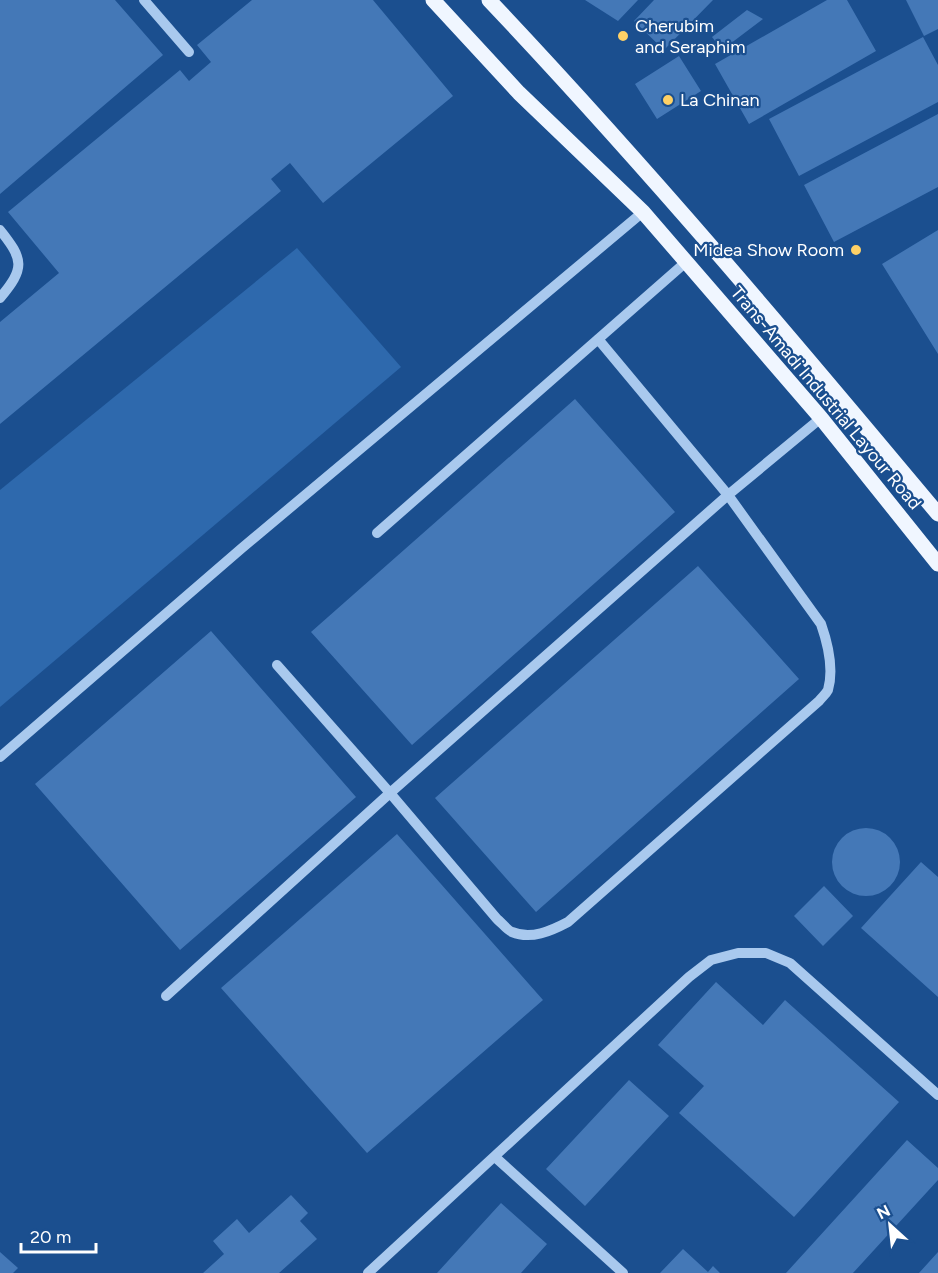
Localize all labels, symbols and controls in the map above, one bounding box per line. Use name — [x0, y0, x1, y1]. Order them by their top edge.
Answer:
place label: Cherubim and Seraphim — [635, 15, 746, 58]
marker: Cherubim and Seraphim — [616, 29, 630, 43]
place label: La Chinan — [680, 89, 759, 111]
marker: La Chinan — [661, 93, 675, 107]
place label: Midea Show Room — [693, 239, 844, 261]
marker: Midea Show Room — [849, 243, 863, 257]
street label: Trans-Amadi Industrial Layour Road — [726, 282, 926, 514]
north arrow — [860, 1195, 920, 1255]
text: N — [874, 1201, 893, 1223]
scale bar — [21, 1216, 96, 1254]
text: 20 m — [30, 1226, 71, 1248]

